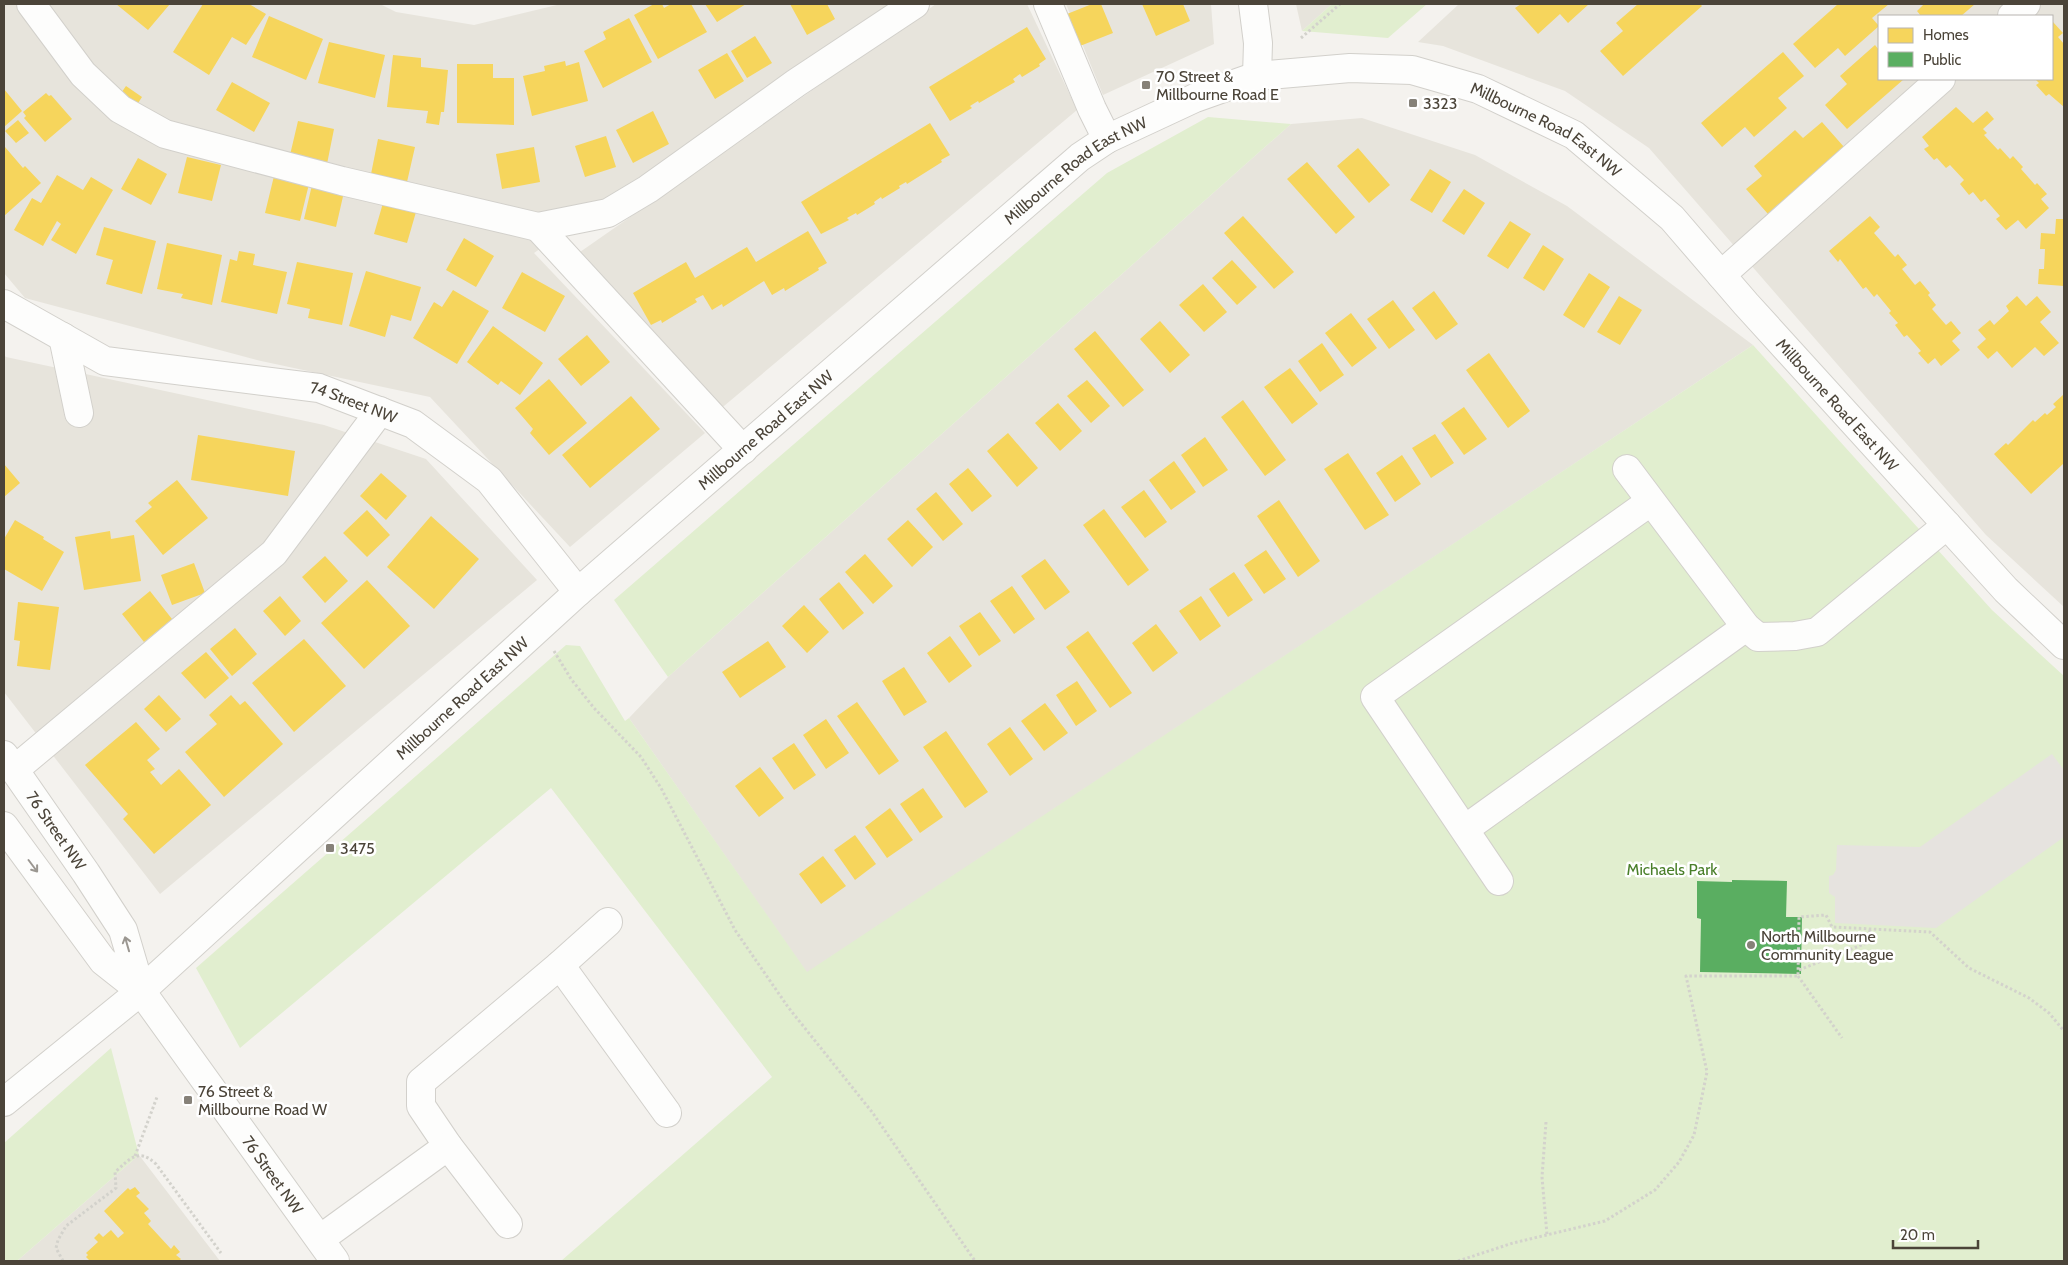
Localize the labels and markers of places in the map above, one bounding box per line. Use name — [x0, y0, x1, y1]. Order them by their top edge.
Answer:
place label: 70 Street & Millbourne Road E — [1156, 67, 1279, 104]
marker: 70 Street & Millbourne Road E — [1140, 79, 1152, 91]
place label: 3323 — [1423, 94, 1457, 113]
marker: 3323 — [1407, 97, 1419, 109]
place label: 3475 — [340, 839, 375, 858]
marker: 3475 — [324, 842, 336, 854]
place label: North Millbourne Community League — [1761, 927, 1894, 964]
marker: North Millbourne Community League — [1745, 939, 1757, 951]
place label: 76 Street & Millbourne Road W — [198, 1082, 328, 1119]
marker: 76 Street & Millbourne Road W — [182, 1094, 194, 1106]

